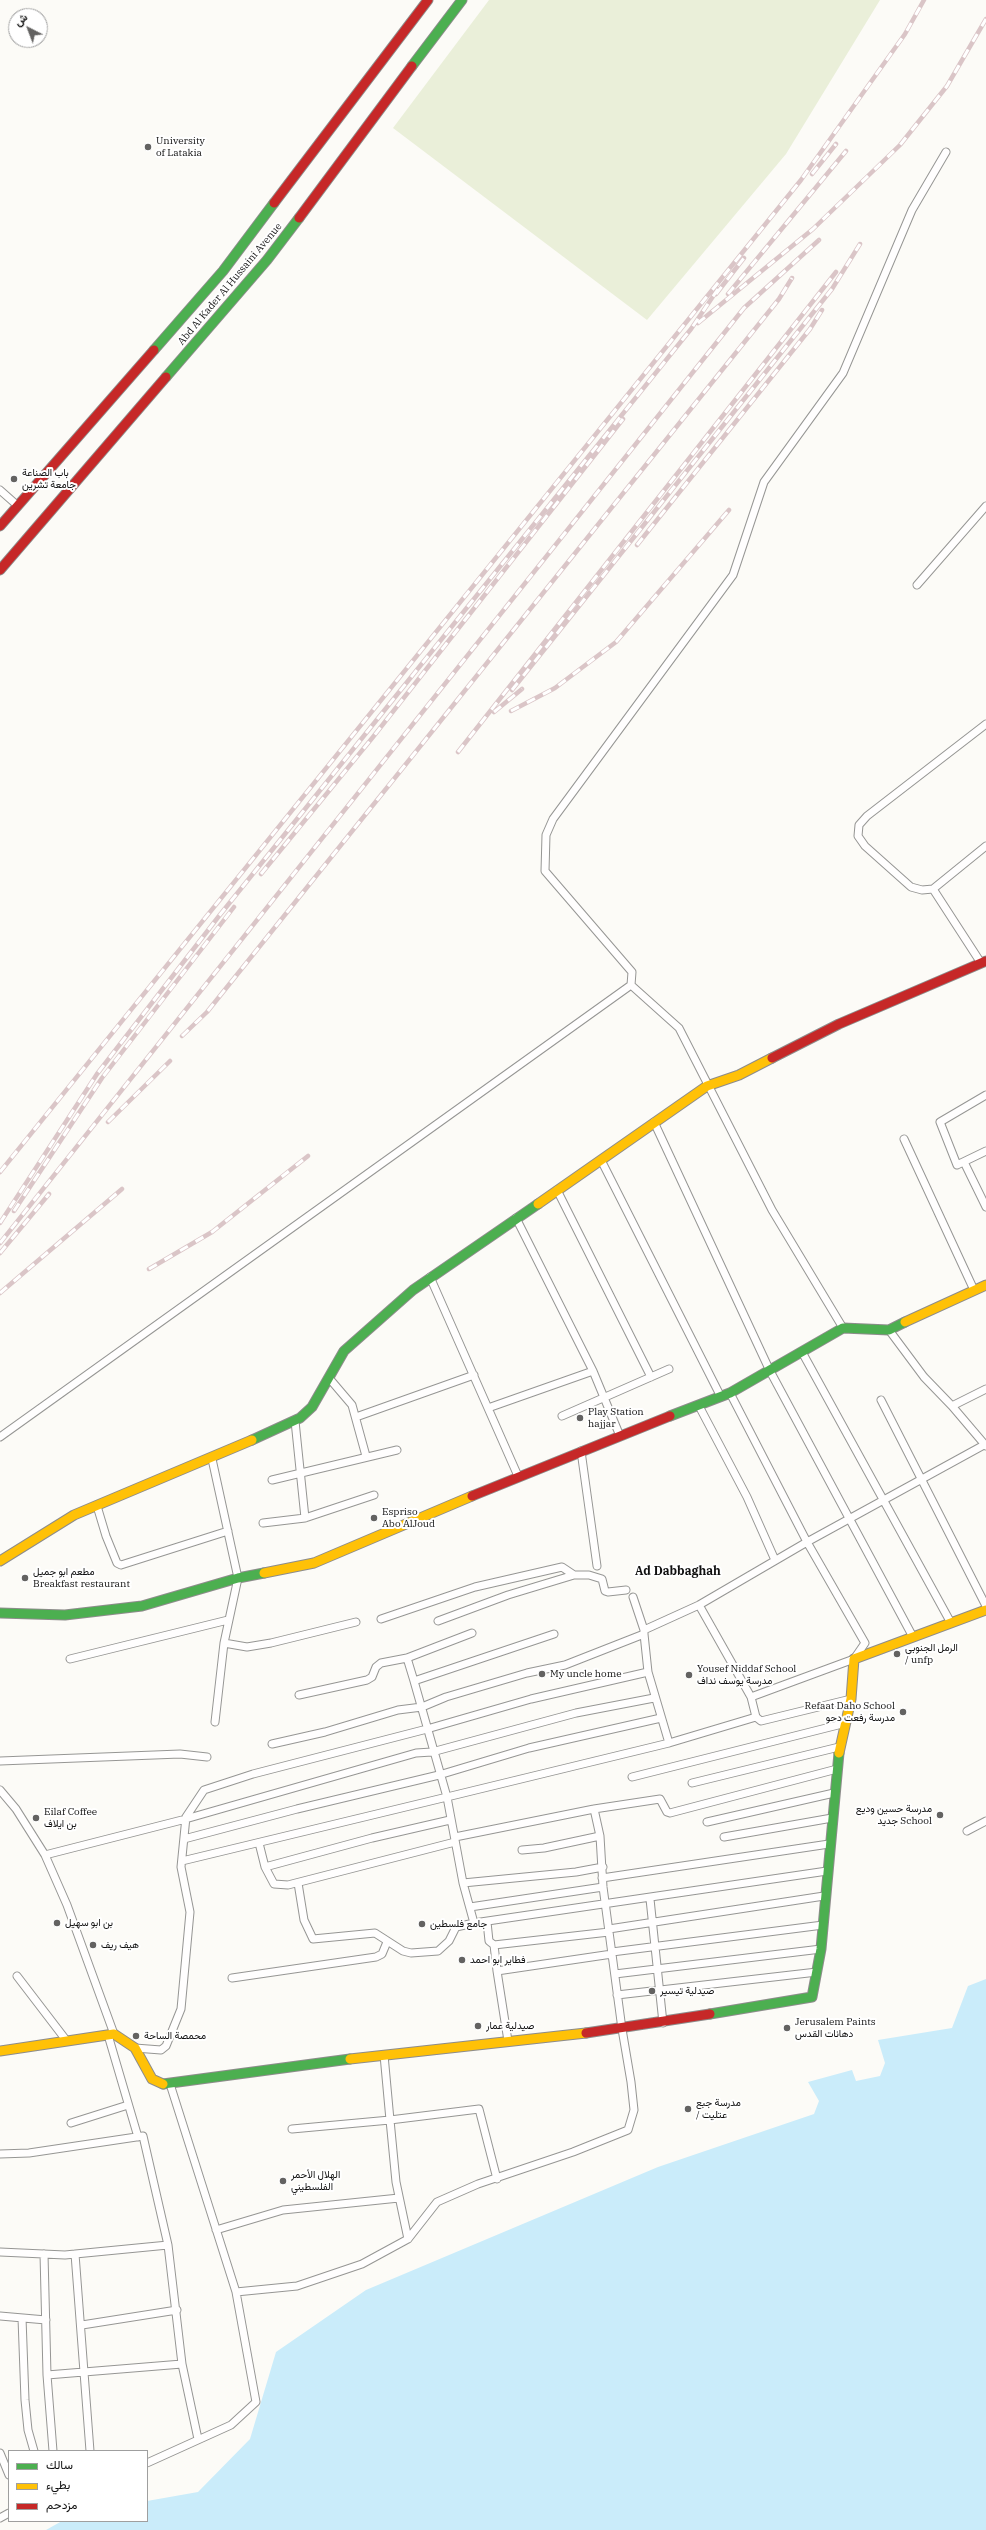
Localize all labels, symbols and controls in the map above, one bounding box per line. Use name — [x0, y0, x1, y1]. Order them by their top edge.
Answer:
north arrow — [8, 8, 48, 48]
text: ش — [11, 10, 30, 29]
place label: University of Latakia — [156, 135, 205, 158]
marker: University of Latakia — [143, 142, 153, 152]
street label: Abd Al Kader Al Hussaini Avenue — [175, 221, 285, 347]
place label: باب الصناعة جامعة تشرين — [22, 467, 76, 490]
marker: باب الصناعة جامعة تشرين — [9, 474, 19, 484]
place label: Play Station hajjar — [588, 1406, 644, 1430]
marker: Play Station hajjar — [575, 1413, 585, 1423]
place label: Espriso Abo AlJoud — [382, 1506, 435, 1530]
marker: Espriso Abo AlJoud — [369, 1513, 379, 1523]
district label: Ad Dabbaghah — [635, 1565, 721, 1579]
place label: مطعم ابو جميل Breakfast restaurant — [33, 1566, 130, 1590]
marker: مطعم ابو جميل Breakfast restaurant — [20, 1573, 30, 1583]
place label: الرمل الجنوبي / unfp — [905, 1642, 958, 1666]
marker: الرمل الجنوبي / unfp — [892, 1649, 902, 1659]
place label: Yousef Niddaf School مدرسة يوسف نداف — [697, 1663, 796, 1686]
place label: My uncle home — [550, 1668, 622, 1680]
marker: My uncle home — [537, 1669, 547, 1679]
marker: Yousef Niddaf School مدرسة يوسف نداف — [684, 1670, 694, 1680]
place label: Refaat Daho School مدرسة رفعت دحو — [805, 1700, 895, 1724]
marker: Refaat Daho School مدرسة رفعت دحو — [898, 1707, 908, 1717]
place label: مدرسة حسين وديع جديد School — [856, 1803, 932, 1826]
place label: Eilaf Coffee بن ايلاف — [44, 1806, 97, 1830]
marker: مدرسة حسين وديع جديد School — [935, 1810, 945, 1820]
marker: Eilaf Coffee بن ايلاف — [31, 1813, 41, 1823]
place label: بن ابو سهيل — [65, 1917, 113, 1929]
marker: بن ابو سهيل — [52, 1918, 62, 1928]
place label: جامع فلسطين — [430, 1918, 487, 1930]
marker: جامع فلسطين — [417, 1919, 427, 1929]
place label: هيف ريف — [101, 1939, 139, 1951]
marker: هيف ريف — [88, 1940, 98, 1950]
place label: فطاير ابو احمد — [470, 1954, 526, 1966]
marker: فطاير ابو احمد — [457, 1955, 467, 1965]
place label: صيدلية تيسير — [660, 1985, 714, 1997]
marker: صيدلية تيسير — [647, 1986, 657, 1996]
place label: Jerusalem Paints دهانات القدس — [795, 2016, 876, 2040]
place label: صيدلية عمار — [486, 2020, 534, 2032]
marker: صيدلية عمار — [473, 2021, 483, 2031]
marker: Jerusalem Paints دهانات القدس — [782, 2023, 792, 2033]
place label: محمصة الساحة — [144, 2030, 206, 2042]
marker: محمصة الساحة — [131, 2031, 141, 2041]
place label: مدرسة جبع / عتليت — [696, 2097, 741, 2120]
marker: مدرسة جبع / عتليت — [683, 2104, 693, 2114]
place label: الهلال الأحمر الفلسطيني — [291, 2169, 340, 2192]
marker: الهلال الأحمر الفلسطيني — [278, 2176, 288, 2186]
legend — [8, 2450, 148, 2522]
text: سالك — [46, 2457, 73, 2472]
text: بطيء — [46, 2477, 70, 2492]
text: مزدحم — [46, 2497, 77, 2512]

